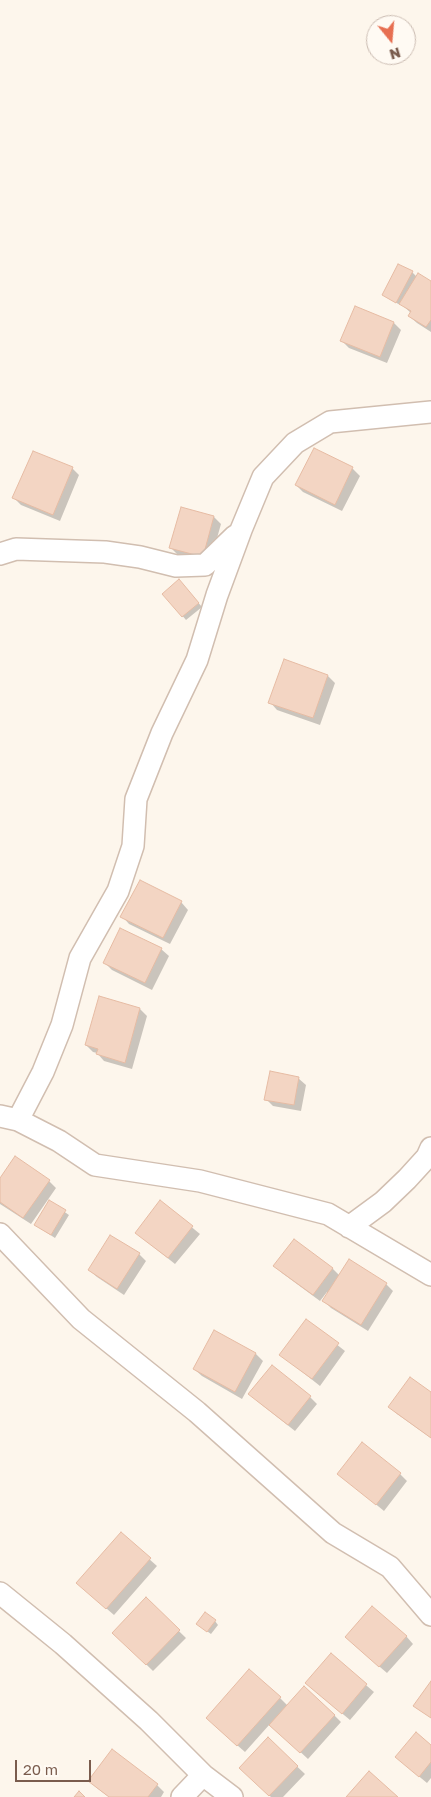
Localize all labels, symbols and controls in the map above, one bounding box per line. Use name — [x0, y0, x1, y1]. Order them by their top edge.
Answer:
north arrow — [366, 15, 416, 65]
text: N — [388, 44, 403, 64]
scale bar — [18, 1750, 94, 1782]
text: 20 m — [23, 1760, 58, 1778]

